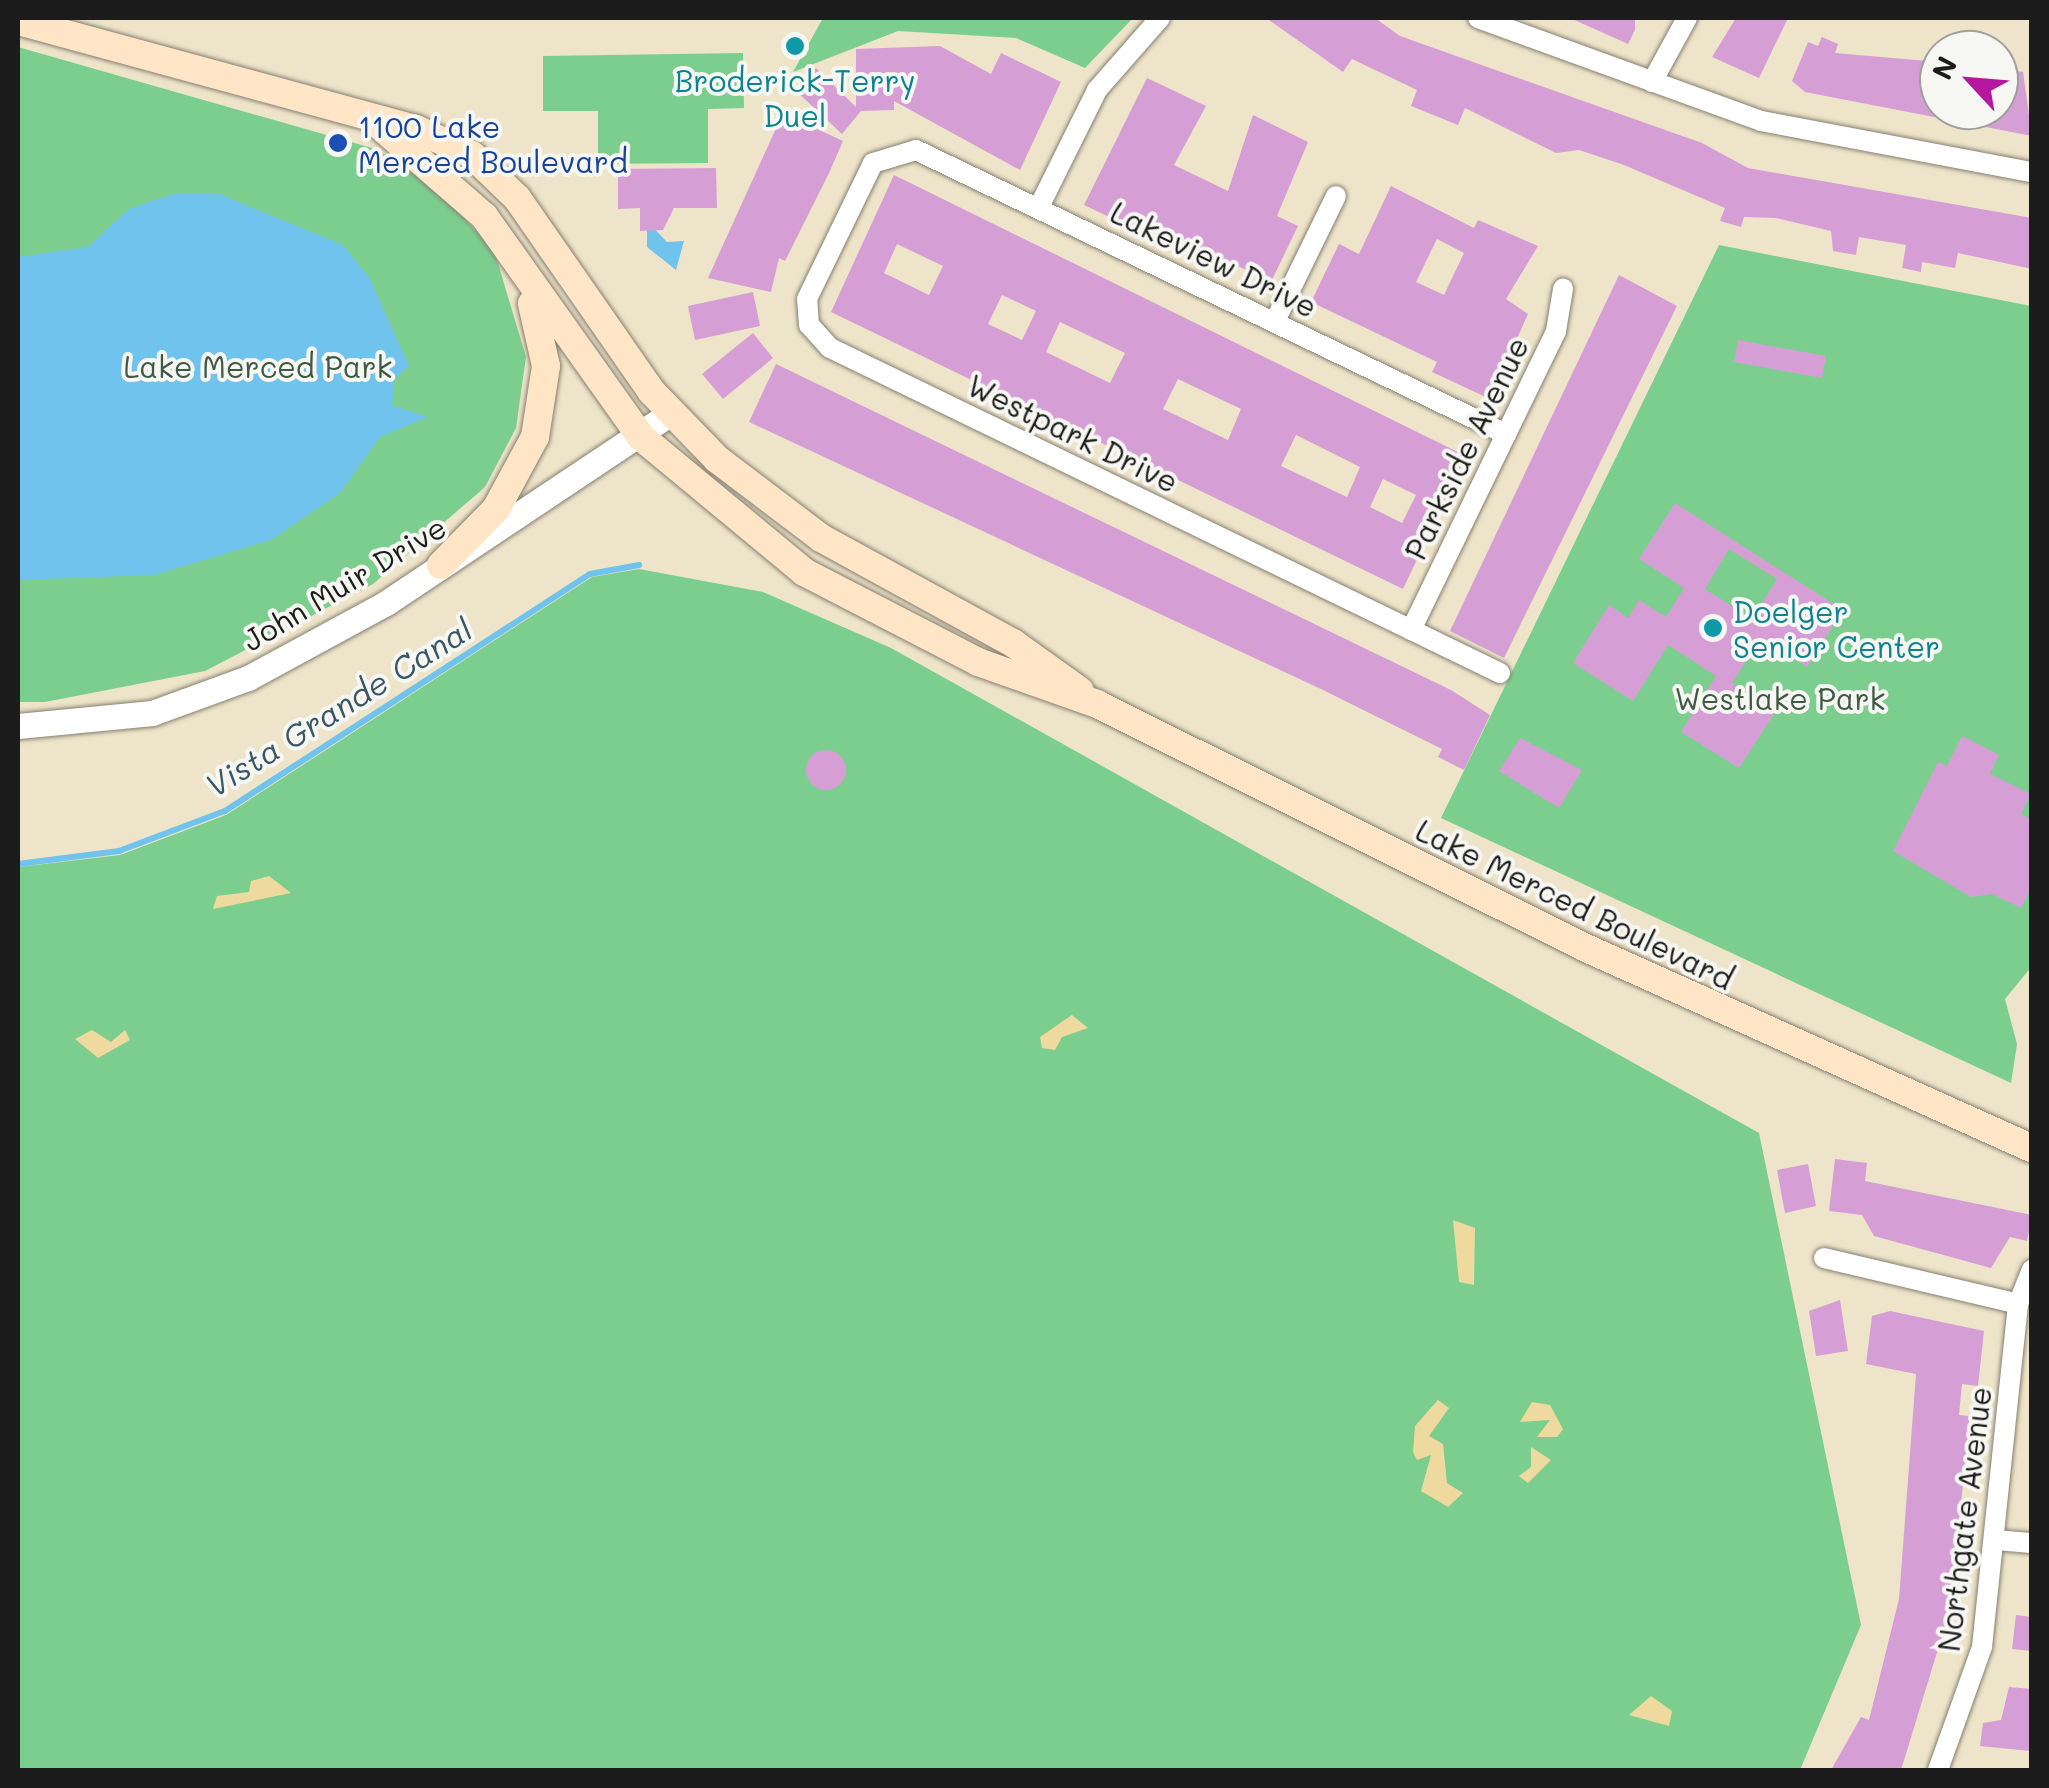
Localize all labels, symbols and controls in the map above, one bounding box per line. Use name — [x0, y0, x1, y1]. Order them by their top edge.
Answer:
north arrow — [1919, 30, 2019, 130]
marker: Broderick-Terry Duel — [784, 35, 806, 57]
text: N — [1923, 50, 1965, 85]
place label: Broderick-Terry Duel — [675, 62, 915, 132]
place label: 1100 Lake Merced Boulevard — [358, 108, 628, 178]
marker: 1100 Lake Merced Boulevard — [327, 132, 349, 154]
street label: Lakeview Drive — [1105, 194, 1323, 324]
street label: Parkside Avenue — [1397, 331, 1535, 565]
park label: Lake Merced Park — [124, 348, 392, 384]
street label: Westpark Drive — [962, 366, 1184, 500]
street label: John Muir Drive — [236, 508, 452, 658]
place label: Doelger Senior Center — [1733, 593, 1940, 664]
water label: Vista Grande Canal — [198, 609, 478, 805]
marker: Doelger Senior Center — [1702, 617, 1724, 639]
park label: Westlake Park — [1674, 680, 1886, 716]
street label: Lake Merced Boulevard — [1410, 811, 1740, 997]
street label: Northgate Avenue — [1930, 1385, 1998, 1653]

